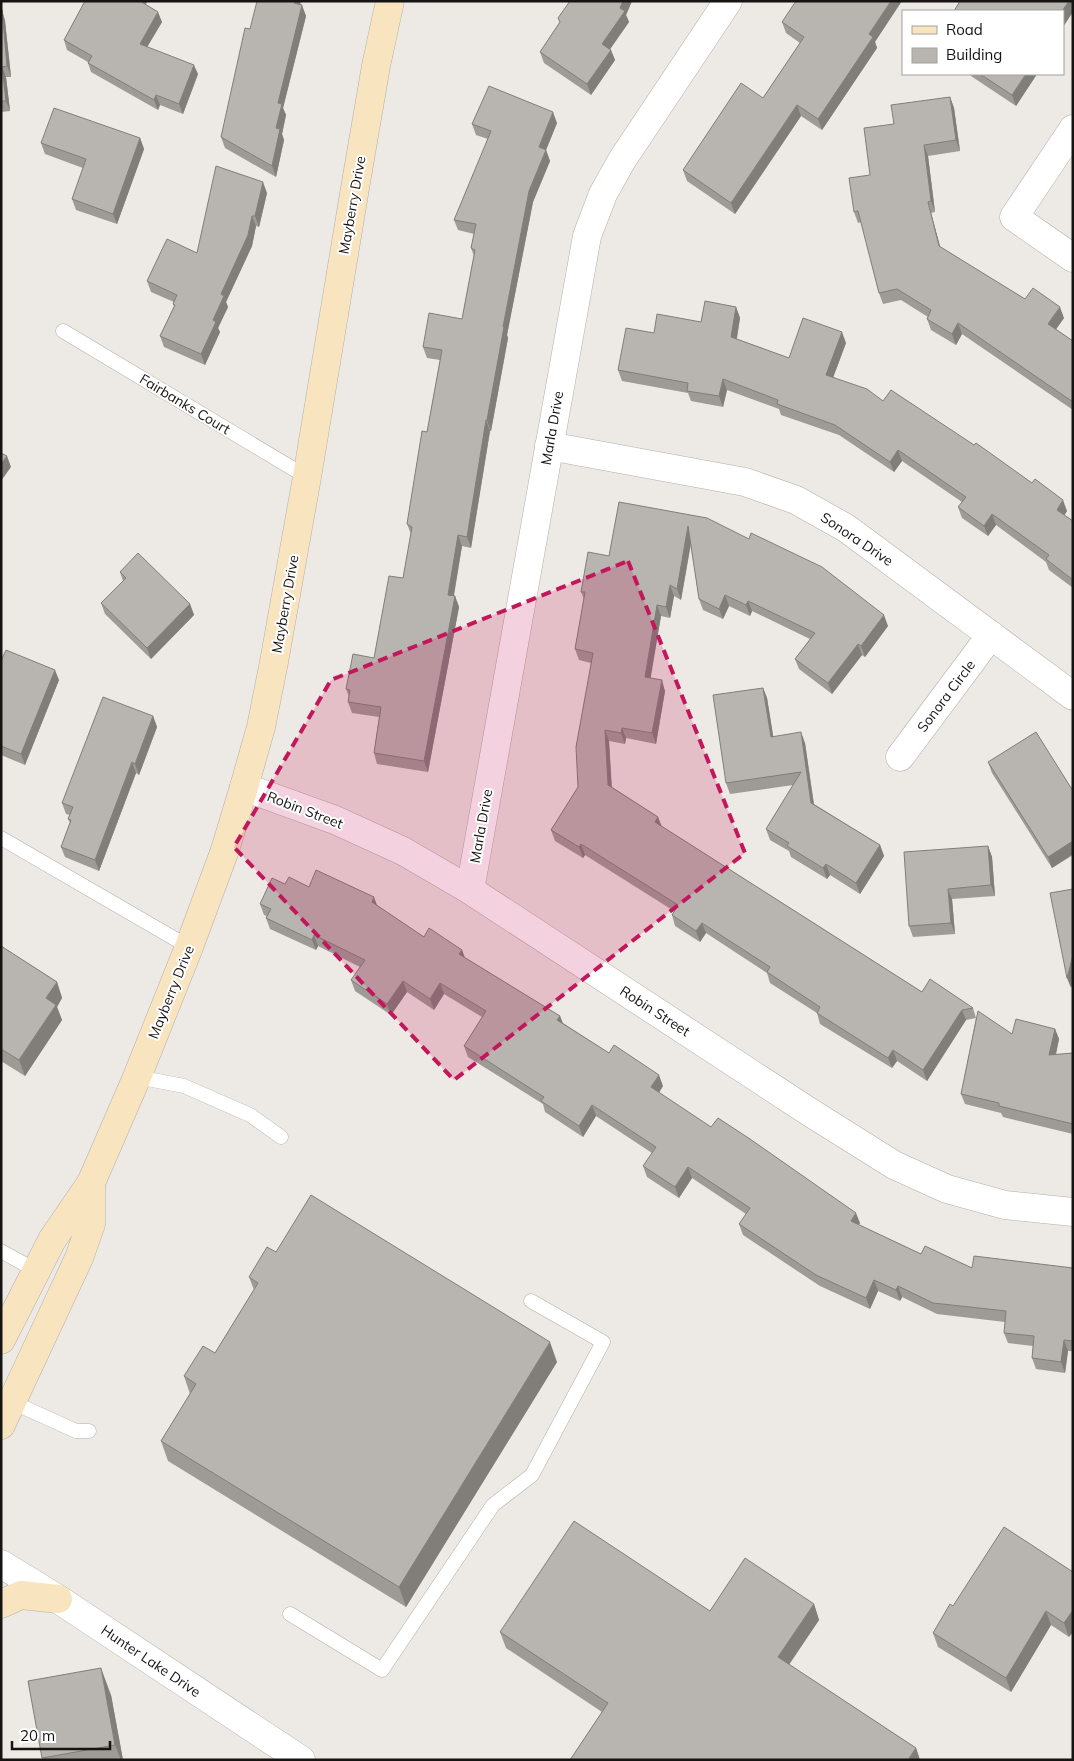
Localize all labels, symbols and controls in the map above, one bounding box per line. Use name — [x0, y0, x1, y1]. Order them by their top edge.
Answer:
legend — [902, 10, 1064, 75]
text: Road — [946, 20, 983, 39]
text: Building — [946, 45, 1002, 64]
street label: Mayberry Drive — [335, 155, 369, 255]
street label: Fairbanks Court — [136, 370, 234, 438]
street label: Marla Drive — [537, 390, 567, 466]
street label: Sonora Drive — [817, 508, 897, 570]
street label: Mayberry Drive — [268, 554, 302, 654]
street label: Sonora Circle — [913, 656, 979, 736]
street label: Robin Street — [265, 787, 346, 833]
street label: Marla Drive — [466, 788, 496, 864]
street label: Mayberry Drive — [144, 943, 198, 1041]
street label: Robin Street — [617, 982, 693, 1040]
street label: Hunter Lake Drive — [98, 1621, 204, 1701]
scale bar — [12, 1718, 110, 1750]
text: 20 m — [20, 1726, 55, 1745]

